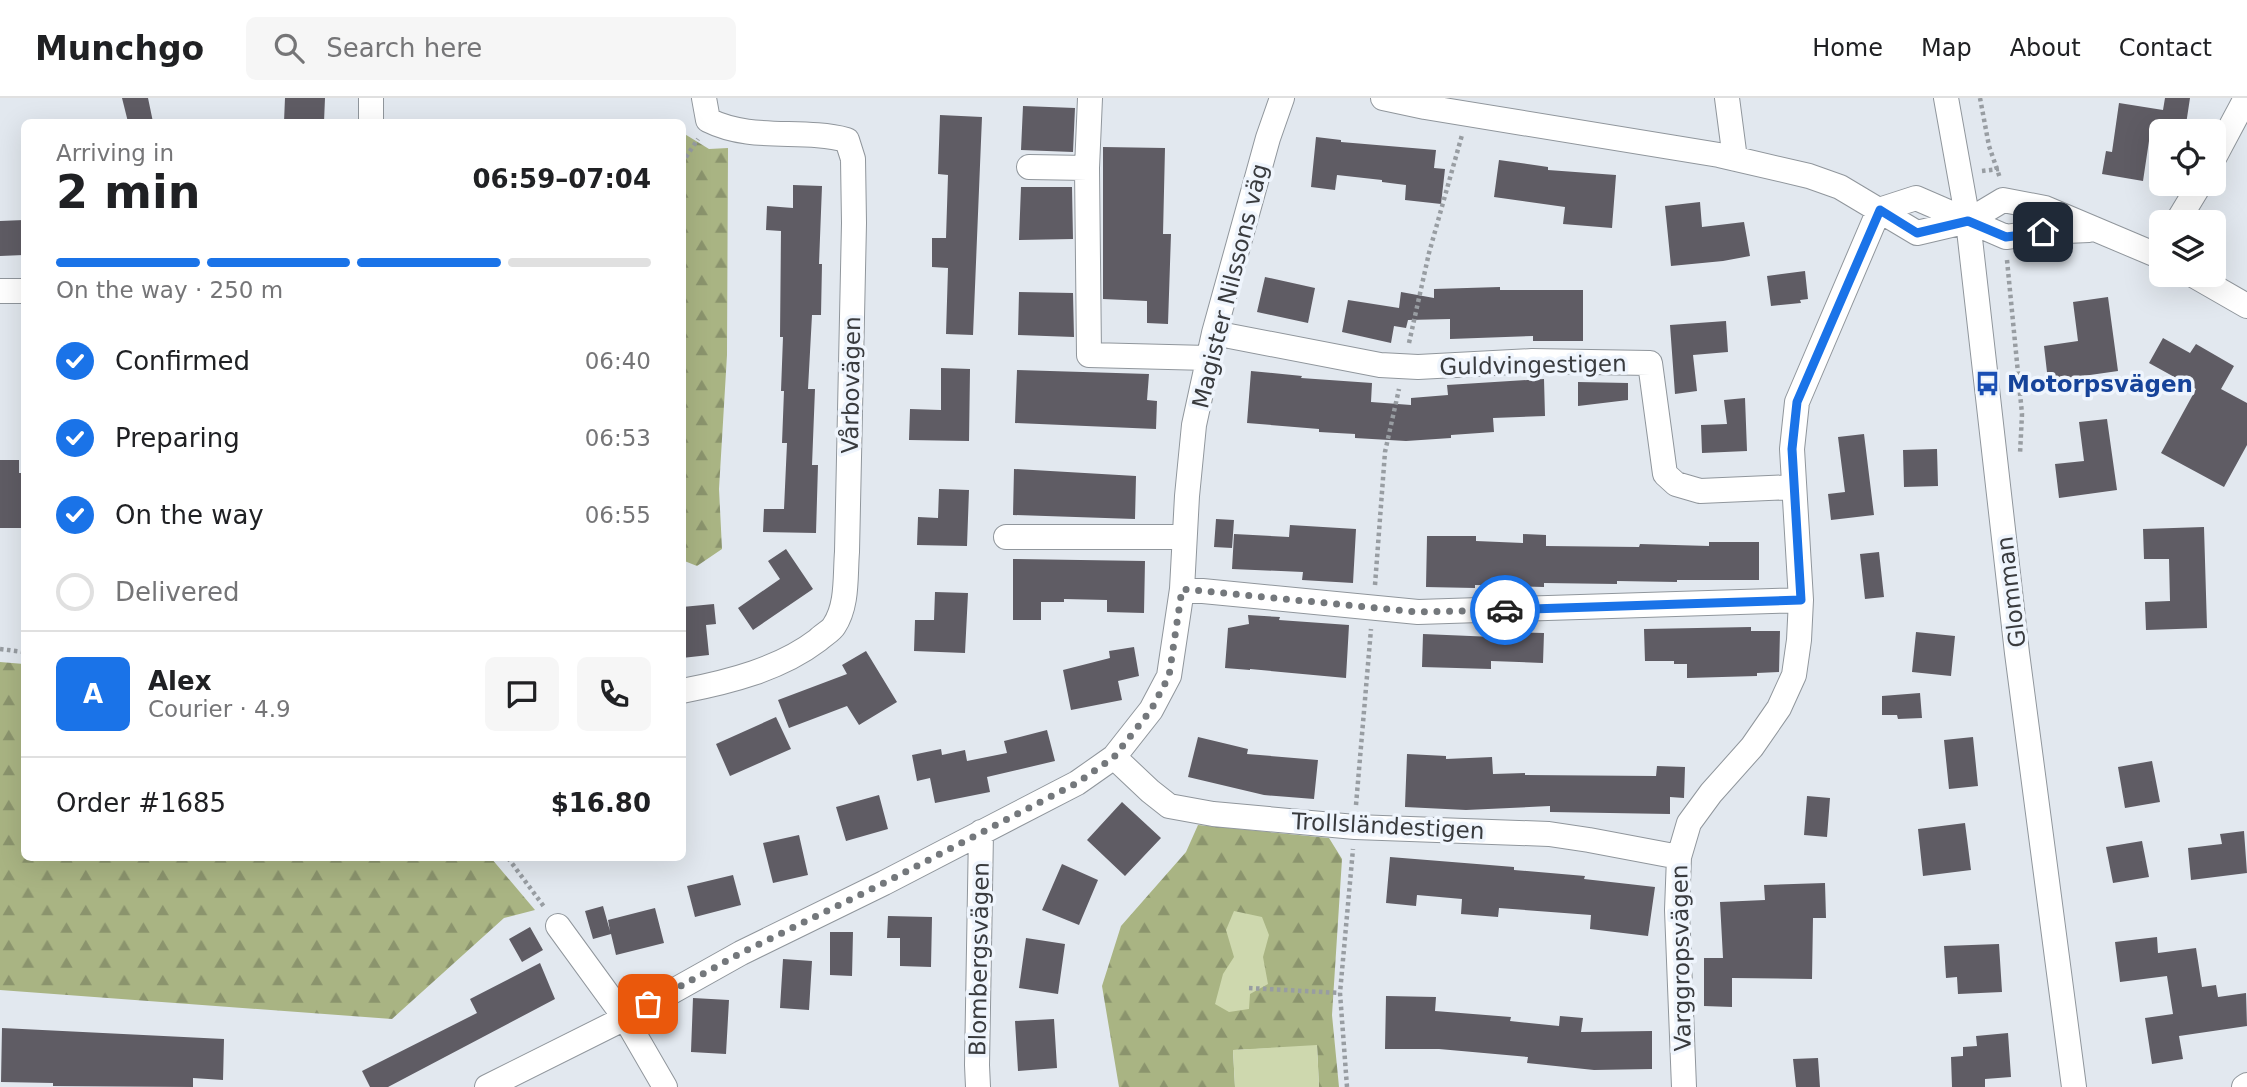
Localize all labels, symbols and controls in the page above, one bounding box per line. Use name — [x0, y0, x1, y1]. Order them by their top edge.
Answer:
search box — [246, 17, 736, 80]
text: Munchgo — [35, 29, 204, 68]
icon: search — [270, 29, 308, 67]
text: Search here — [326, 33, 482, 63]
text: Home — [1812, 34, 1883, 62]
text: Map — [1921, 34, 1972, 62]
text: About — [2010, 34, 2081, 62]
text: Contact — [2119, 34, 2212, 62]
map controls — [2149, 119, 2226, 287]
button: locate — [2149, 119, 2226, 196]
text: Arriving in — [56, 140, 174, 166]
street label: Magister Nilssons väg — [1187, 161, 1273, 411]
text: 06:59–07:04 — [472, 164, 651, 194]
text: 2 min — [56, 165, 200, 219]
pin — [2013, 202, 2073, 262]
button: layers — [2149, 210, 2226, 287]
icon: home — [2024, 213, 2062, 251]
text: On the way · 250 m — [56, 277, 283, 303]
street label: Vårbovägen — [836, 316, 865, 454]
icon: check — [56, 342, 94, 380]
text: Confirmed — [115, 346, 250, 376]
text: 06:40 — [585, 348, 651, 374]
street label: Guldvingestigen — [1439, 350, 1627, 380]
bus stop icon: Motorpsvägen — [1973, 370, 2001, 398]
place label: Motorpsvägen — [2007, 371, 2193, 397]
icon: check — [56, 419, 94, 457]
text: Preparing — [115, 423, 240, 453]
text: 06:53 — [585, 425, 651, 451]
icon: check — [56, 496, 94, 534]
text: On the way — [115, 500, 264, 530]
text: 06:55 — [585, 502, 651, 528]
street label: Glomman — [1991, 535, 2031, 649]
courier — [1470, 575, 1540, 645]
text: Delivered — [115, 577, 239, 607]
icon: car — [1486, 591, 1524, 629]
button: chat — [485, 657, 559, 731]
button: phone — [577, 657, 651, 731]
text: Alex — [148, 666, 211, 696]
text: A — [83, 679, 103, 709]
text: Courier · 4.9 — [148, 696, 291, 722]
text: Order #1685 — [56, 788, 226, 818]
text: $16.80 — [551, 788, 651, 818]
street label: Trollsländestigen — [1290, 808, 1485, 844]
street label: Blombergsvägen — [964, 862, 994, 1056]
street label: Varggropsvägen — [1666, 864, 1696, 1052]
pin — [618, 974, 678, 1034]
icon: bag — [629, 985, 667, 1023]

